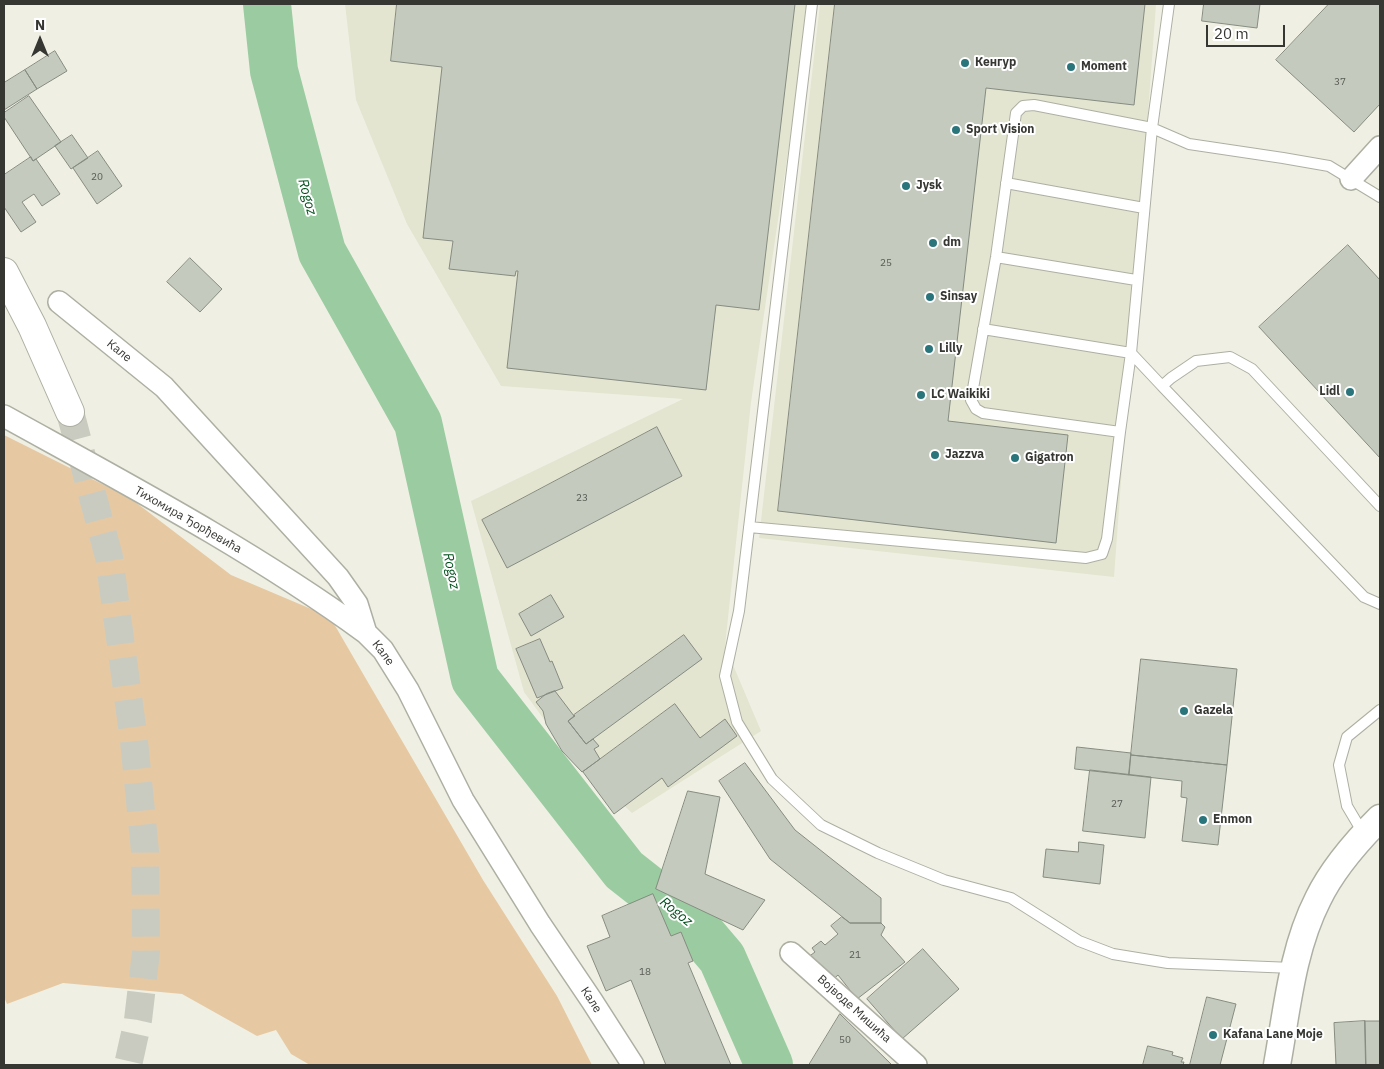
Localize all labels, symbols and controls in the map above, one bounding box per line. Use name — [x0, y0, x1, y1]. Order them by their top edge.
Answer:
north arrow — [15, 15, 65, 65]
scale bar — [1209, 15, 1288, 47]
text: N — [35, 16, 45, 34]
text: 20 m — [1214, 24, 1249, 43]
place label: Кенгур — [975, 56, 1016, 70]
marker: Кенгур — [959, 57, 971, 69]
place label: Moment — [1081, 60, 1127, 74]
marker: Moment — [1065, 61, 1077, 73]
house number: 37 — [1334, 76, 1346, 88]
place label: Sport Vision — [966, 123, 1035, 137]
marker: Sport Vision — [950, 124, 962, 136]
house number: 20 — [91, 171, 103, 183]
water label: Rogoz — [294, 177, 320, 217]
place label: Jysk — [916, 179, 942, 193]
marker: Jysk — [900, 180, 912, 192]
place label: dm — [943, 236, 961, 250]
marker: dm — [927, 237, 939, 249]
house number: 25 — [880, 257, 892, 269]
place label: Sinsay — [940, 290, 977, 304]
marker: Sinsay — [924, 291, 936, 303]
street label: Кале — [104, 337, 134, 365]
place label: Lilly — [939, 342, 962, 356]
marker: Lilly — [923, 343, 935, 355]
place label: Lidl — [1319, 385, 1340, 399]
marker: Lidl — [1344, 386, 1356, 398]
place label: LC Waikiki — [931, 388, 990, 402]
marker: LC Waikiki — [915, 389, 927, 401]
place label: Jazzva — [945, 448, 984, 462]
marker: Jazzva — [929, 449, 941, 461]
place label: Gigatron — [1025, 451, 1074, 465]
marker: Gigatron — [1009, 452, 1021, 464]
street label: Тихомира Ђорђевића — [132, 483, 244, 557]
house number: 23 — [576, 492, 588, 504]
water label: Rogoz — [439, 551, 463, 591]
street label: Кале — [369, 638, 397, 668]
place label: Gazela — [1194, 704, 1233, 718]
marker: Gazela — [1178, 705, 1190, 717]
house number: 27 — [1111, 798, 1123, 810]
place label: Enmon — [1213, 813, 1252, 827]
marker: Enmon — [1197, 814, 1209, 826]
water label: Rogoz — [656, 894, 696, 930]
house number: 21 — [849, 949, 861, 961]
house number: 18 — [639, 966, 651, 978]
street label: Војводе Мишића — [814, 972, 894, 1046]
street label: Кале — [577, 984, 605, 1016]
place label: Kafana Lane Moje — [1223, 1028, 1323, 1042]
marker: Kafana Lane Moje — [1207, 1029, 1219, 1041]
house number: 50 — [839, 1034, 851, 1046]

